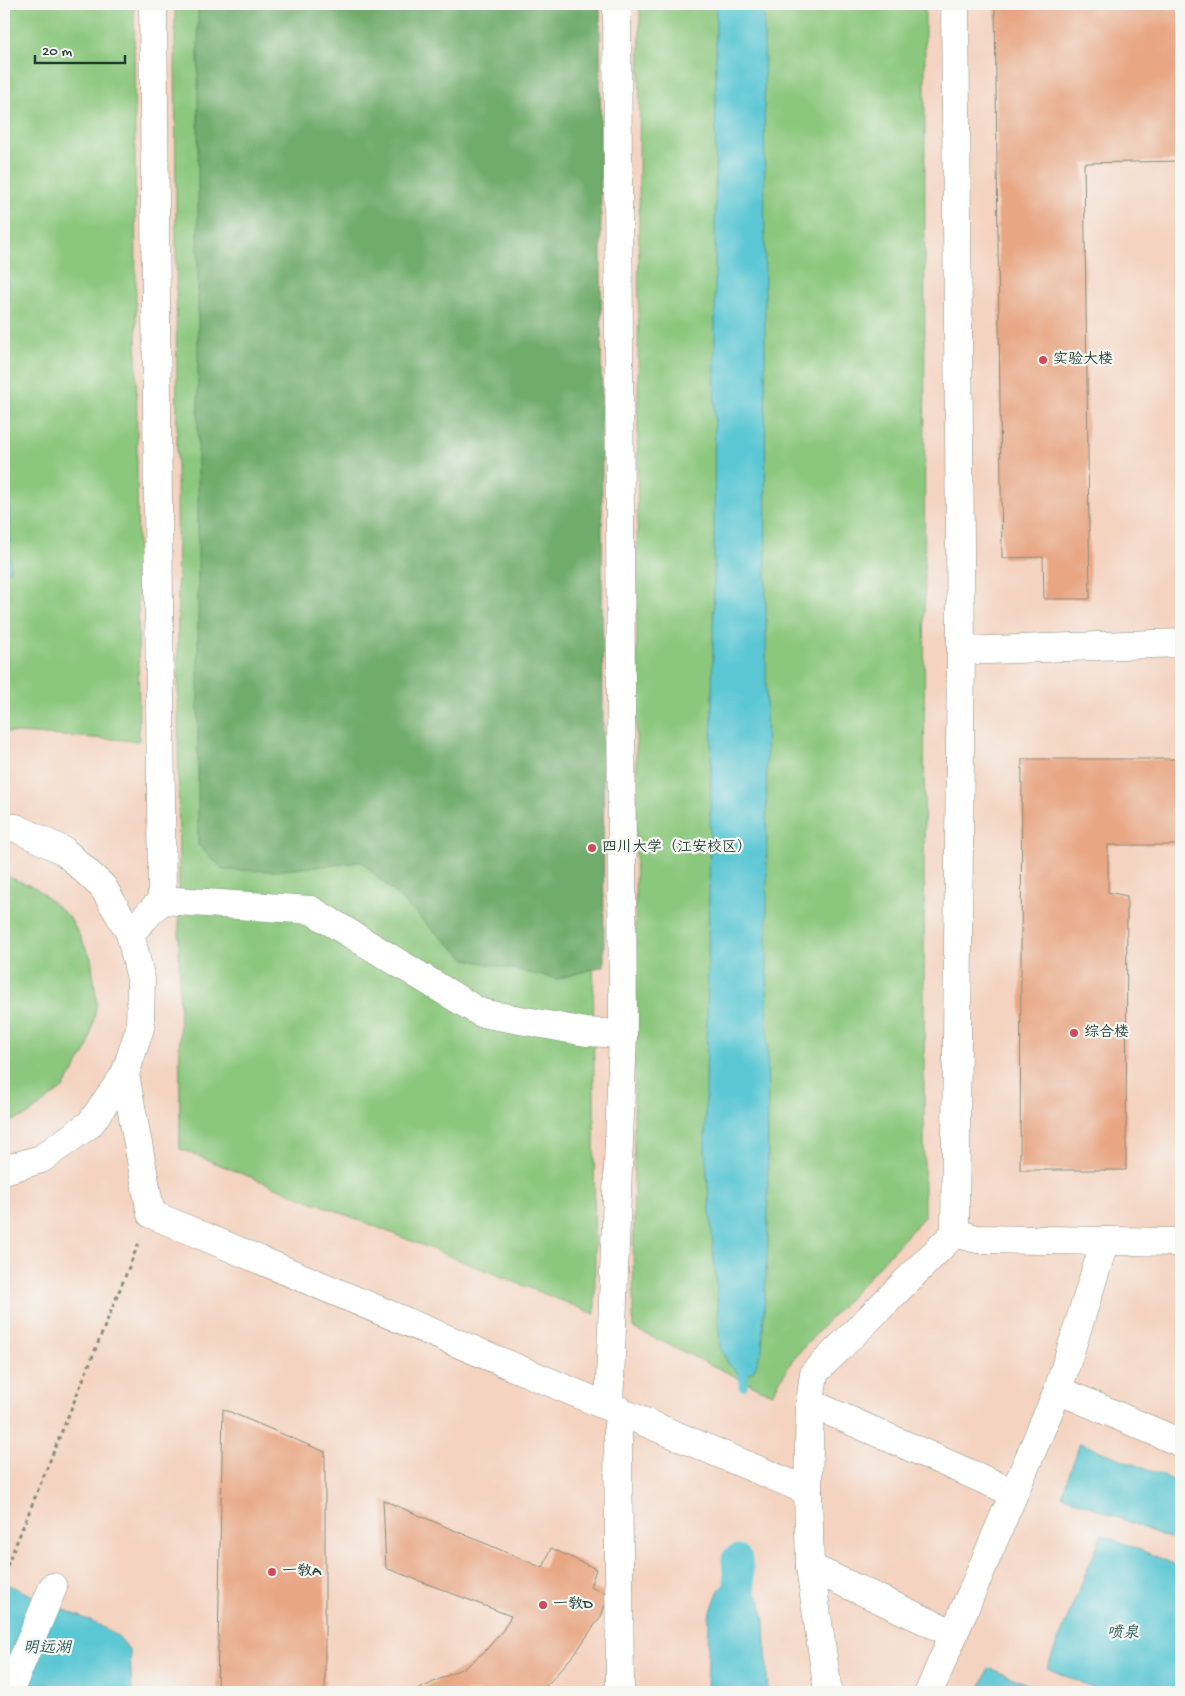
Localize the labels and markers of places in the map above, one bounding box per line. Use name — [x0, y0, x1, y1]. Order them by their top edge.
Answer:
place label: 实验大楼 — [1053, 351, 1113, 369]
marker: 实验大楼 — [1037, 354, 1049, 366]
place label: 四川大学（江安校区） — [602, 838, 752, 857]
marker: 四川大学（江安校区） — [586, 842, 598, 854]
place label: 综合楼 — [1084, 1024, 1129, 1042]
marker: 综合楼 — [1068, 1027, 1080, 1039]
place label: 一教A — [282, 1563, 322, 1581]
marker: 一教A — [266, 1566, 278, 1578]
place label: 一教D — [553, 1596, 593, 1614]
marker: 一教D — [537, 1599, 549, 1611]

